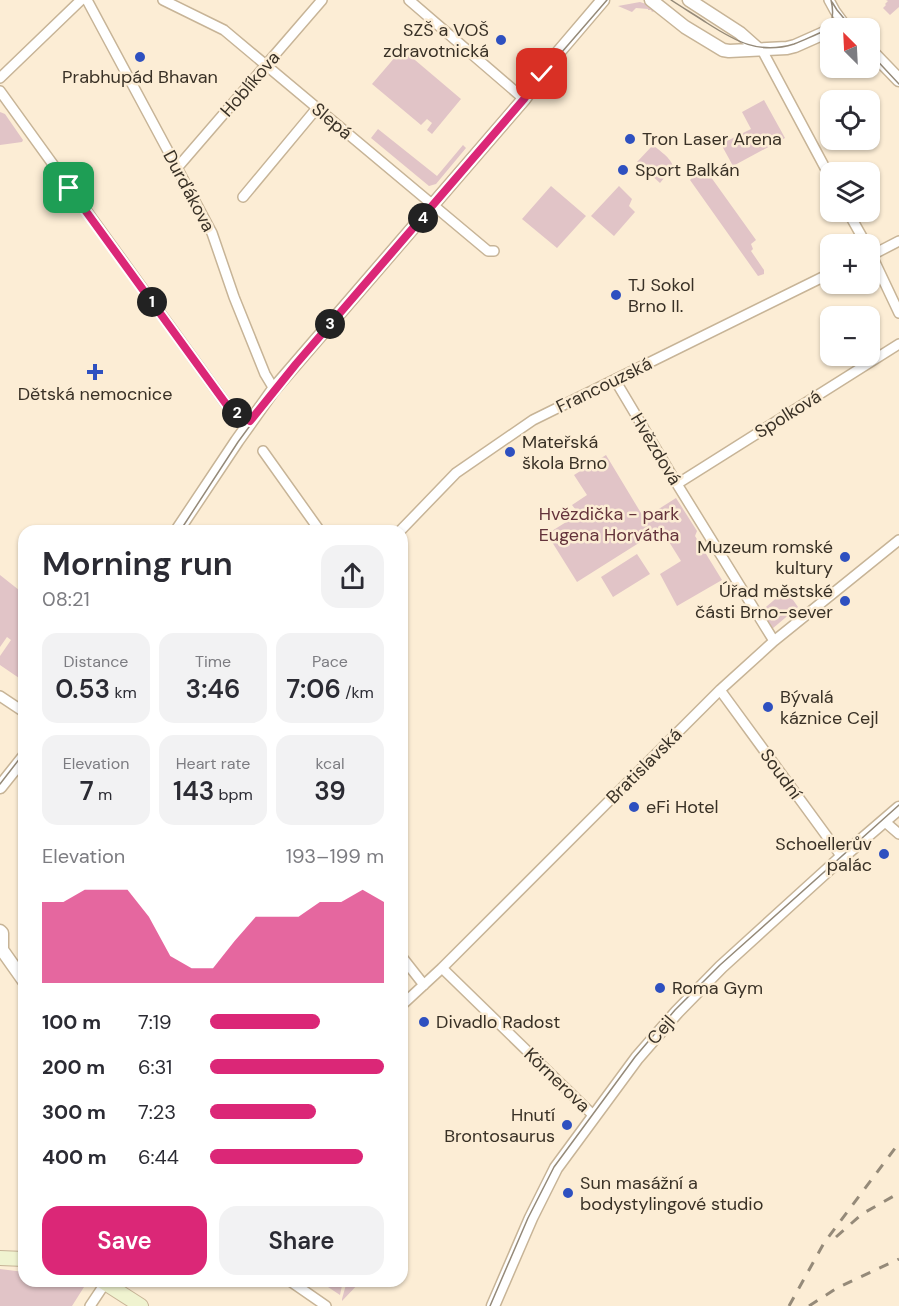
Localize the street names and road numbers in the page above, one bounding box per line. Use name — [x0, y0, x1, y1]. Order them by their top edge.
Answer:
street label: Hoblíkova — [215, 46, 285, 122]
street label: Slepá — [307, 97, 357, 145]
street label: Durďákova — [158, 146, 220, 236]
street label: Francouzská — [552, 351, 656, 419]
street label: Spolková — [750, 384, 826, 444]
street label: Hvězdová — [625, 408, 687, 490]
street label: Bratislavská — [601, 723, 687, 809]
street label: Soudní — [755, 744, 807, 804]
street label: Cejl — [642, 1010, 680, 1050]
street label: Körnerova — [519, 1042, 595, 1118]

